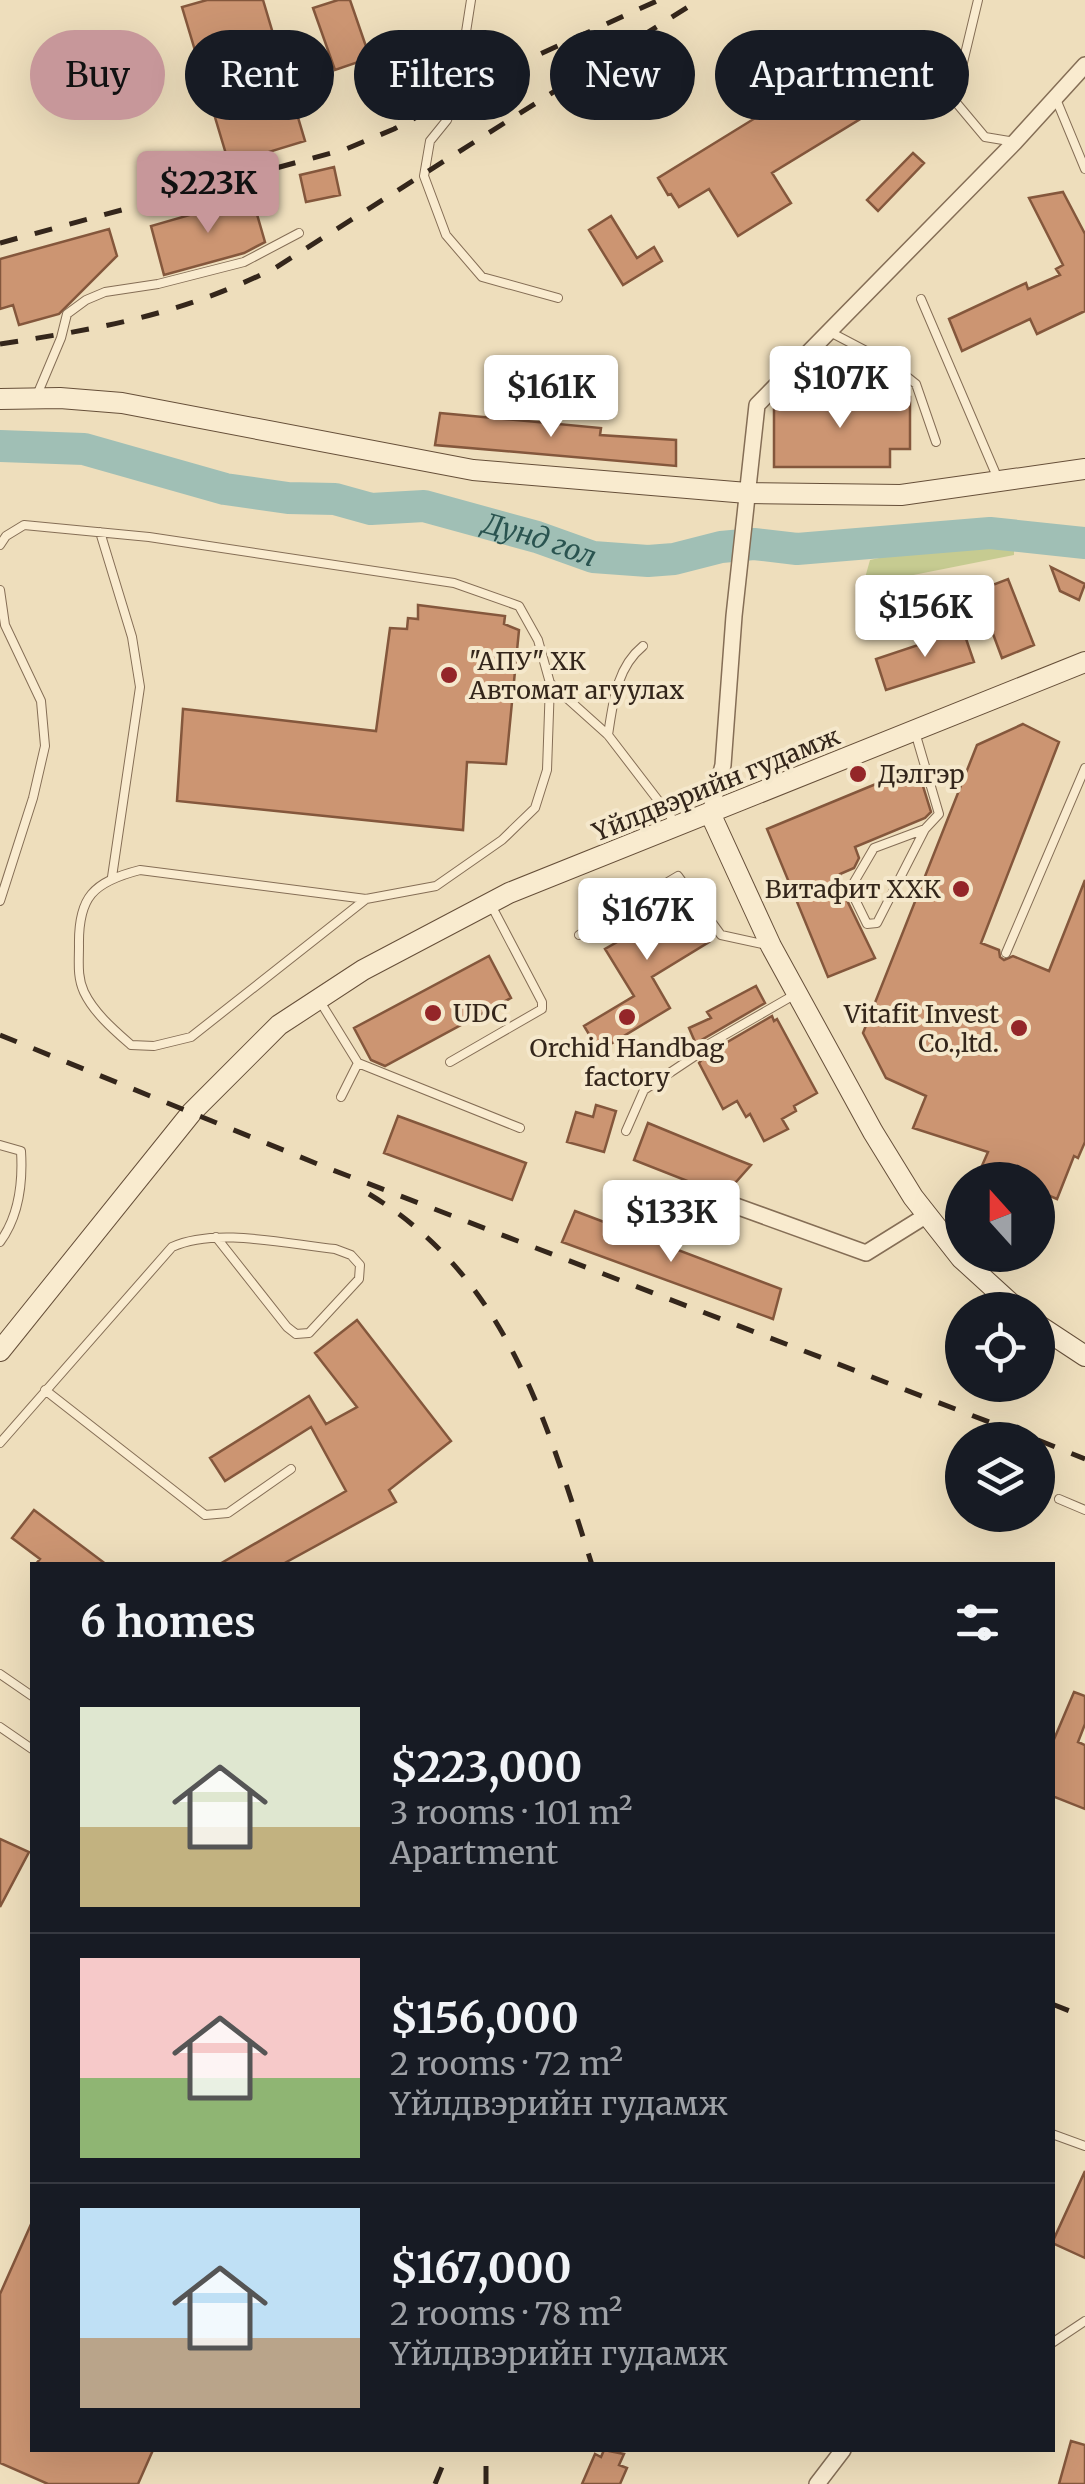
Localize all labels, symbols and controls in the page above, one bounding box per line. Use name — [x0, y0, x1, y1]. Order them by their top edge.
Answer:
chip: Buy — [30, 30, 165, 120]
chip: Rent — [185, 30, 334, 120]
chip: Filters — [354, 30, 530, 120]
chip: New — [550, 30, 695, 120]
chip: Apartment — [715, 30, 969, 120]
pin: $223K — [138, 151, 278, 236]
text: $223K — [159, 163, 257, 203]
pin: $107K — [770, 346, 910, 431]
pin: $161K — [481, 355, 621, 440]
text: $107K — [792, 358, 888, 398]
text: $161K — [506, 367, 596, 407]
water label: Дунд гол — [477, 504, 601, 575]
pin: $156K — [855, 575, 995, 660]
text: $156K — [877, 587, 973, 627]
place label: "АПУ" ХК Автомат агуулах — [468, 645, 684, 706]
marker: "АПУ" ХК Автомат агуулах — [438, 664, 460, 686]
street label: Yйлдвэрийн гудамж — [587, 720, 845, 849]
place label: Дэлгэр — [878, 758, 965, 790]
marker: Дэлгэр — [847, 763, 869, 785]
place label: Витафит ХХК — [765, 873, 941, 905]
pin: $167K — [577, 878, 717, 963]
marker: Витафит ХХК — [950, 878, 972, 900]
text: $167K — [600, 890, 694, 930]
place label: UDC — [453, 997, 508, 1029]
place label: Vitafit Invest Co.,ltd. — [843, 998, 999, 1059]
marker: UDC — [422, 1002, 444, 1024]
marker: Orchid Handbag factory — [616, 1006, 638, 1028]
marker: Vitafit Invest Co.,ltd. — [1008, 1017, 1030, 1039]
place label: Orchid Handbag factory — [530, 1032, 724, 1093]
north arrow — [945, 1162, 1055, 1272]
map controls — [945, 1162, 1055, 1532]
pin: $133K — [601, 1180, 741, 1265]
text: $133K — [625, 1192, 717, 1232]
button: locate — [945, 1292, 1055, 1402]
button: layers — [945, 1422, 1055, 1532]
icon: filters — [950, 1595, 1005, 1650]
text: 6 homes — [80, 1596, 256, 1648]
text: $223,000 — [390, 1741, 582, 1793]
icon: home — [160, 1747, 280, 1867]
text: 3 rooms · 101 m² — [390, 1793, 632, 1833]
text: Apartment — [390, 1833, 558, 1873]
text: $156,000 — [390, 1992, 579, 2044]
icon: home — [160, 1998, 280, 2118]
text: 2 rooms · 72 m² — [390, 2044, 623, 2084]
text: Yйлдвэрийн гудамж — [390, 2084, 728, 2124]
text: $167,000 — [390, 2242, 572, 2294]
icon: home — [160, 2248, 280, 2368]
text: 2 rooms · 78 m² — [390, 2294, 622, 2334]
text: Yйлдвэрийн гудамж — [390, 2334, 728, 2374]

